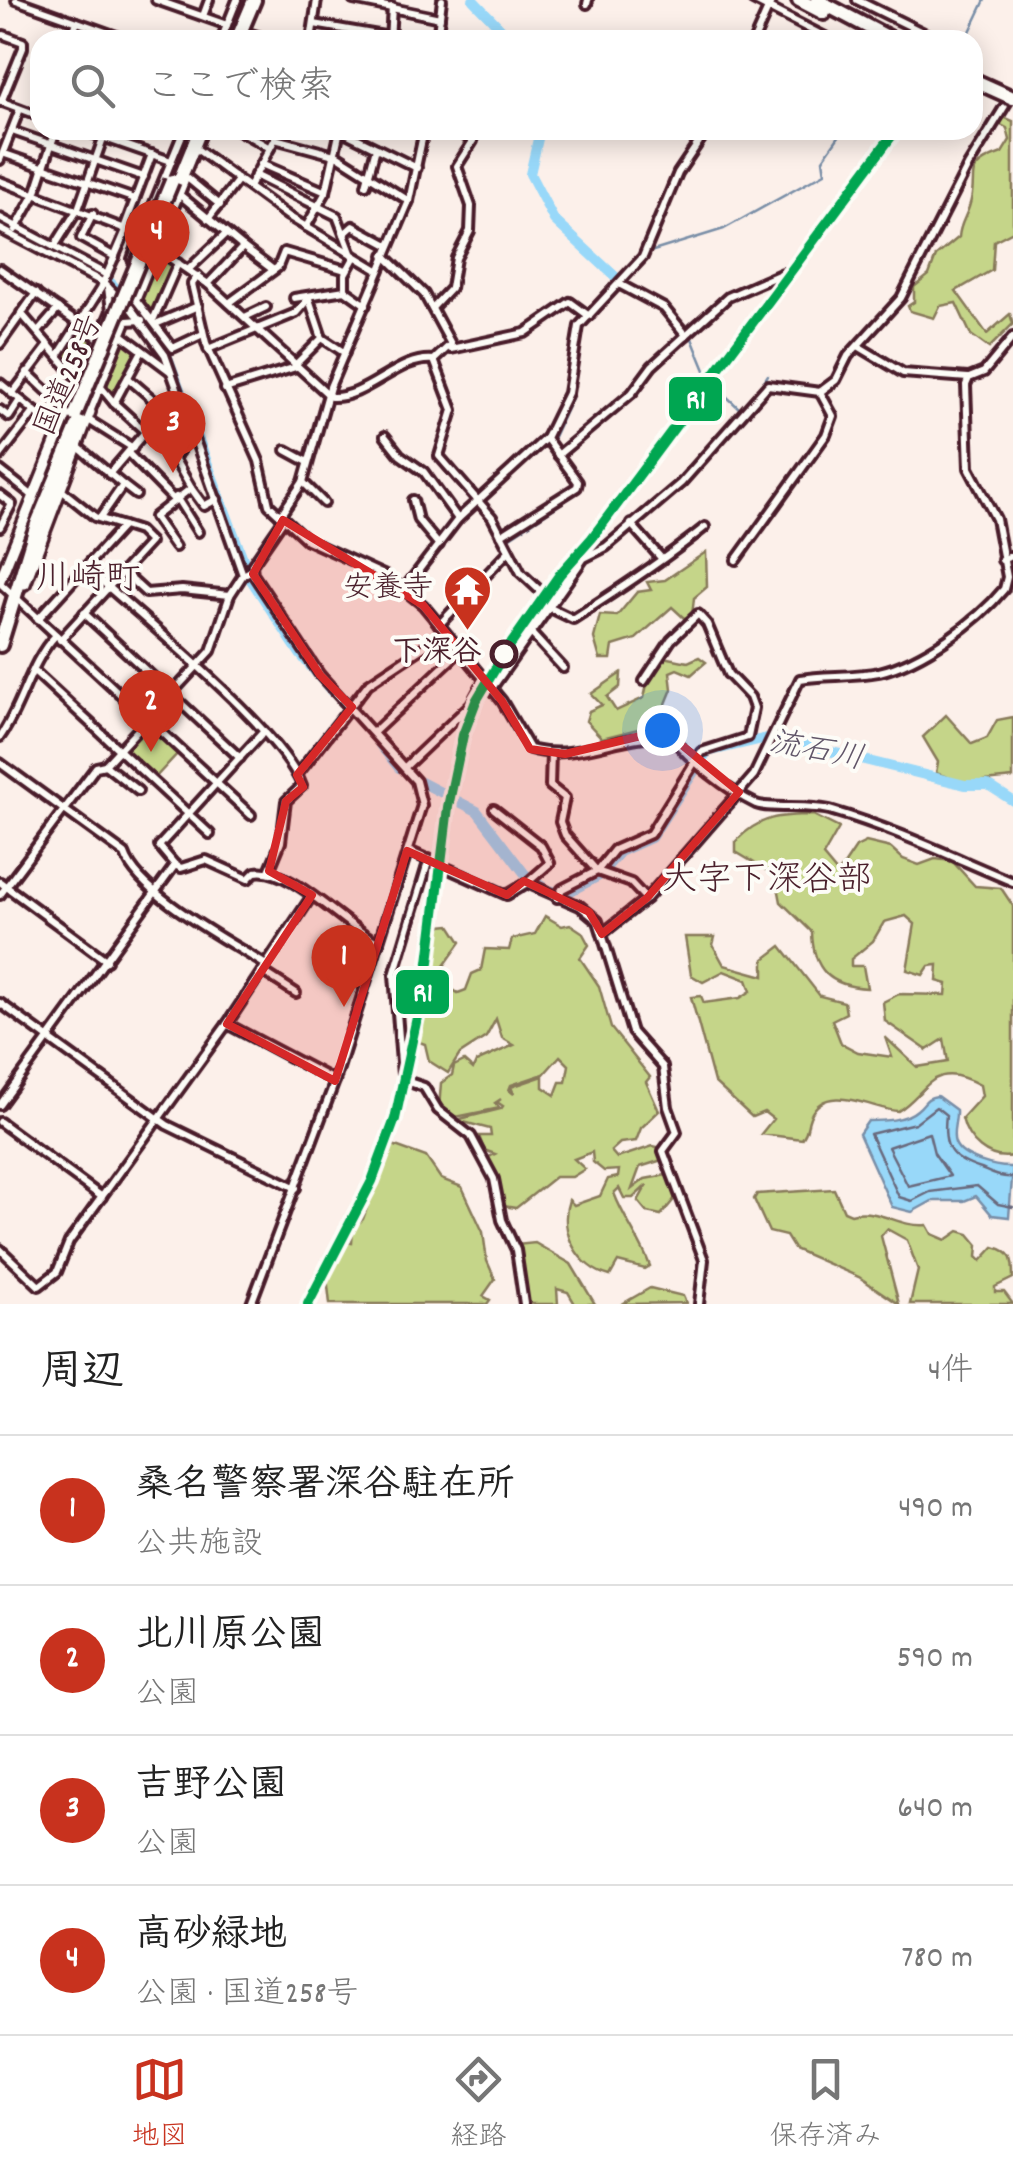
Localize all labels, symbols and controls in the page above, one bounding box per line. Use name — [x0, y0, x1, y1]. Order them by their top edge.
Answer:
search box — [30, 30, 983, 140]
icon: search — [65, 58, 120, 113]
text: ここで検索 — [145, 62, 335, 117]
pin: 4 — [124, 200, 190, 282]
street label: 国道258号 — [26, 308, 116, 444]
line badge: R1 — [667, 375, 724, 423]
text: R1 — [686, 383, 706, 423]
pin: 3 — [140, 390, 206, 473]
district label: 川崎町 — [35, 556, 141, 606]
temple icon: 安養寺 — [442, 564, 494, 632]
place label: 安養寺 — [343, 569, 433, 612]
place label: 下深谷 — [392, 633, 482, 676]
marker: 下深谷 — [491, 641, 517, 667]
pin: 2 — [118, 670, 184, 752]
your location — [637, 705, 688, 756]
water label: 流石川 — [764, 721, 868, 785]
district label: 大字下深谷部 — [662, 857, 872, 907]
pin: 1 — [312, 924, 376, 1007]
line badge: R1 — [394, 968, 451, 1016]
text: R1 — [413, 976, 433, 1016]
text: 周辺 — [40, 1345, 124, 1405]
text: 4件 — [928, 1350, 973, 1396]
text: 桑名警察署深谷駐在所 — [135, 1460, 515, 1515]
text: 1 — [69, 1487, 76, 1533]
text: 490 m — [898, 1487, 973, 1533]
text: 公共施設 — [135, 1523, 263, 1569]
text: 北川原公園 — [135, 1610, 325, 1665]
text: 2 — [66, 1637, 79, 1683]
text: 590 m — [897, 1637, 973, 1683]
text: 公園 — [135, 1673, 199, 1719]
text: 吉野公園 — [135, 1760, 287, 1815]
text: 3 — [65, 1787, 80, 1833]
text: 640 m — [897, 1787, 973, 1833]
text: 公園 — [135, 1823, 199, 1869]
text: 高砂緑地 — [135, 1910, 287, 1965]
text: 4 — [66, 1937, 79, 1983]
text: 780 m — [901, 1937, 973, 1983]
text: 公園 · 国道258号 — [135, 1973, 359, 2019]
tab: 地図 — [131, 2052, 188, 2159]
tab: 経路 — [450, 2052, 507, 2159]
tab: 保存済み — [769, 2052, 882, 2159]

